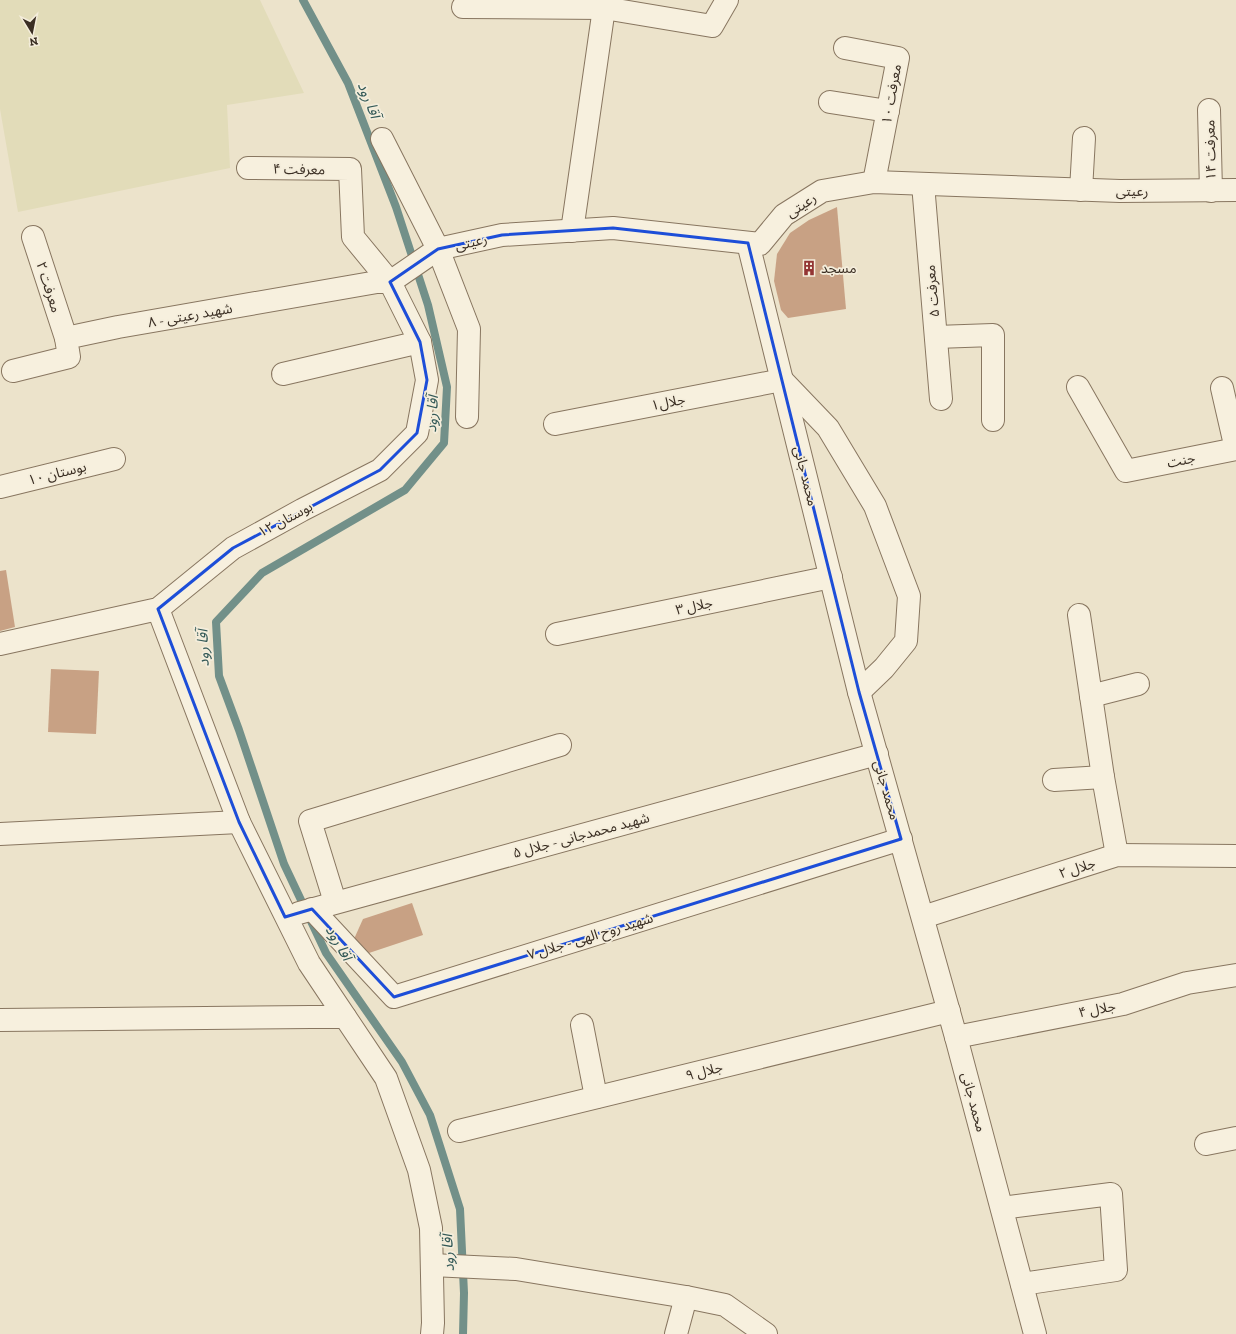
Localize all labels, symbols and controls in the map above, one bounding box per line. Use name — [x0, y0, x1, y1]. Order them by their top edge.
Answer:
north arrow — [12, 12, 52, 52]
text: N — [28, 34, 39, 49]
street label: معرفت ۱۰ — [878, 63, 905, 125]
water label: آقا رود — [354, 79, 386, 124]
street label: معرفت ۱۴ — [1201, 120, 1220, 180]
street label: معرفت ۴ — [273, 161, 325, 178]
street label: رعیتی — [1116, 183, 1148, 200]
street label: رعیتی — [783, 189, 820, 221]
street label: رعیتی — [453, 231, 489, 254]
building icon: مسجد — [800, 259, 818, 277]
street label: معرفت ۲ — [32, 260, 65, 315]
place label: مسجد — [821, 260, 857, 277]
street label: معرفت ۵ — [922, 264, 943, 318]
street label: شهید رعیتی - ۸ — [146, 300, 234, 331]
water label: آقا رود — [422, 391, 442, 433]
street label: جلال۱ — [650, 391, 687, 414]
street label: محمد جانی — [790, 444, 821, 508]
street label: جنت — [1165, 449, 1197, 472]
street label: بوستان ۱۰ — [26, 458, 88, 489]
street label: بوستان ۱۲ — [255, 498, 316, 541]
street label: جلال ۳ — [674, 594, 714, 619]
water label: آقا رود — [193, 625, 213, 667]
street label: محمد جانی — [870, 758, 903, 822]
street label: شهید محمدجانی - جلال ۵ — [511, 809, 651, 862]
street label: جلال ۲ — [1057, 855, 1098, 882]
street label: شهید روح الهی - جلال ۷ — [525, 909, 656, 966]
water label: آقا رود — [322, 922, 358, 967]
street label: جلال ۴ — [1077, 998, 1117, 1021]
street label: جلال ۹ — [684, 1059, 724, 1084]
street label: محمد جانی — [957, 1070, 990, 1134]
water label: آقا رود — [438, 1230, 458, 1272]

